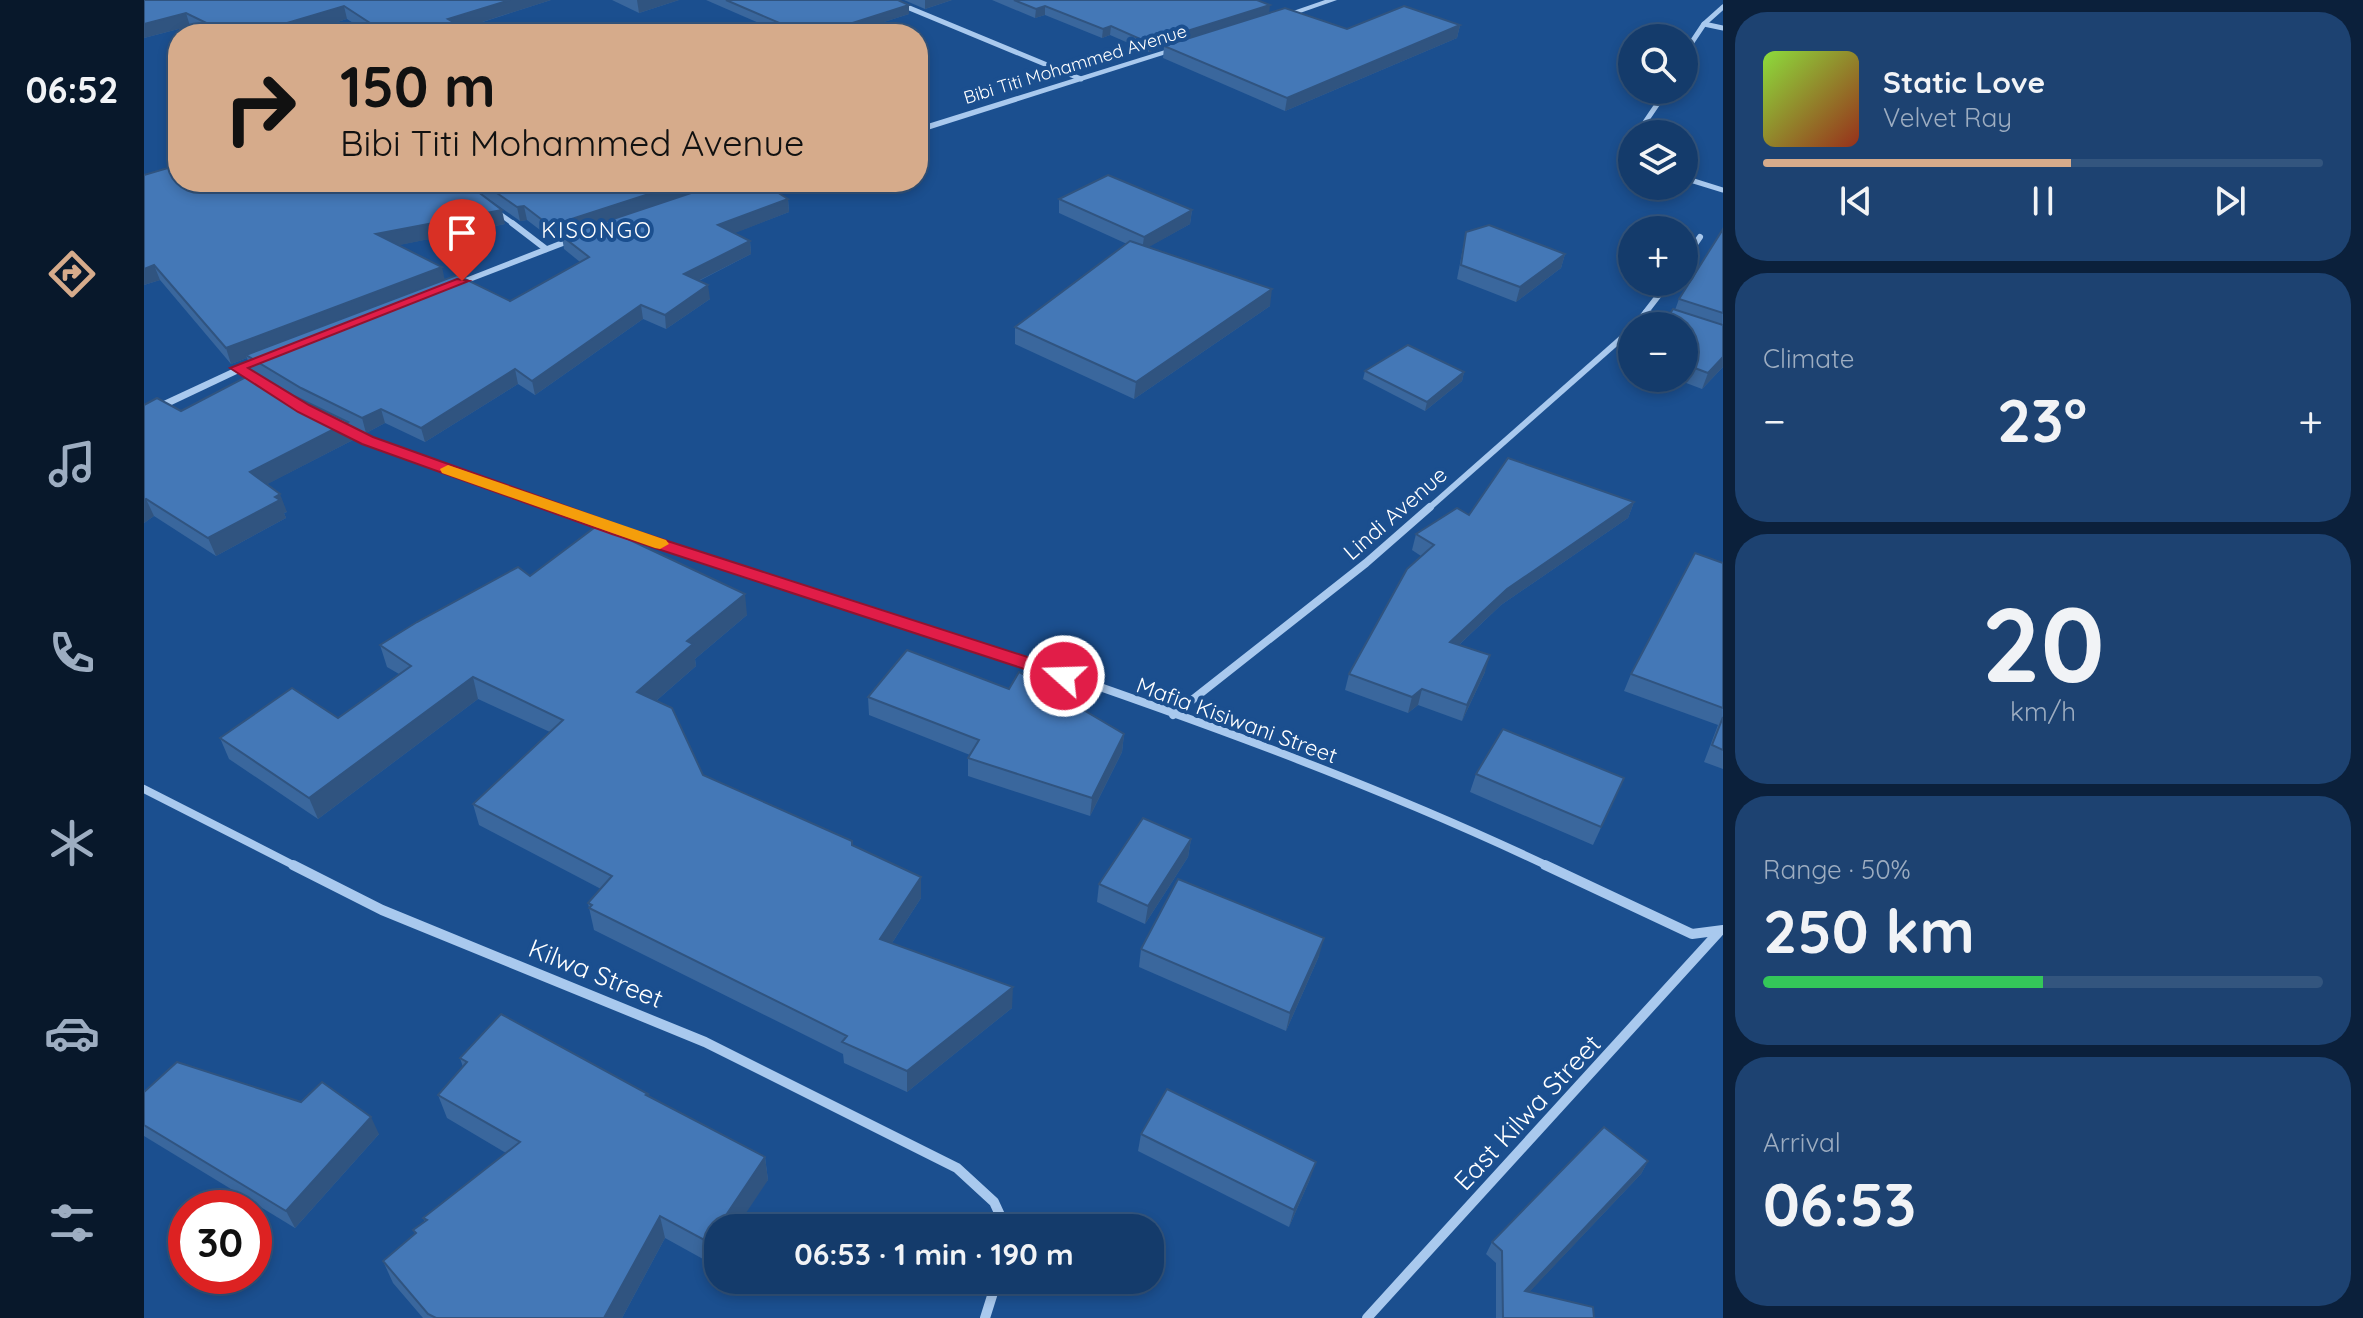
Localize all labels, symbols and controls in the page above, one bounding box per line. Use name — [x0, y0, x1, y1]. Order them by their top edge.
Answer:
street label: Bibi Titi Mohammed Avenue — [961, 19, 1189, 109]
map controls — [1618, 24, 1698, 392]
button: search — [1618, 24, 1698, 104]
text: 150 m — [340, 51, 496, 121]
icon: right — [208, 56, 312, 160]
text: Static Love — [1883, 63, 2045, 101]
text: 06:52 — [25, 67, 119, 112]
text: Velvet Ray — [1883, 101, 2012, 134]
text: Bibi Titi Mohammed Avenue — [340, 120, 804, 165]
button: layers — [1618, 120, 1698, 200]
icon: previous — [1834, 179, 1878, 223]
icon: pause — [2021, 179, 2065, 223]
icon: next — [2208, 179, 2252, 223]
pin — [428, 199, 496, 281]
icon: arrive — [440, 211, 484, 255]
district label: KISONGO — [541, 216, 653, 244]
button: + — [1618, 216, 1698, 296]
icon: directions — [44, 246, 100, 302]
button: − — [1618, 312, 1698, 392]
text: Climate — [1763, 342, 1854, 375]
text: 23° — [1997, 382, 2087, 457]
text: − — [1763, 393, 1786, 448]
text: + — [2298, 393, 2323, 448]
icon: music — [44, 436, 100, 492]
street label: Lindi Avenue — [1337, 460, 1453, 566]
text: 20 — [1981, 578, 2105, 708]
icon: phone — [44, 625, 100, 681]
position arrow — [1022, 634, 1106, 718]
street label: Mafia Kisiwani Street — [1133, 671, 1341, 769]
text: km/h — [2010, 695, 2076, 728]
icon: climate — [44, 815, 100, 871]
text: Range · 50% — [1763, 853, 1911, 886]
text: 250 km — [1763, 893, 1975, 968]
street label: Kilwa Street — [524, 931, 668, 1015]
icon: car — [44, 1005, 100, 1061]
street label: East Kilwa Street — [1446, 1027, 1608, 1197]
text: Arrival — [1763, 1126, 1841, 1159]
text: 06:53 — [1763, 1166, 1916, 1241]
speed limit sign: 30 — [168, 1190, 272, 1294]
icon: filters — [44, 1195, 100, 1251]
text: 06:53 · 1 min · 190 m — [794, 1235, 1074, 1273]

